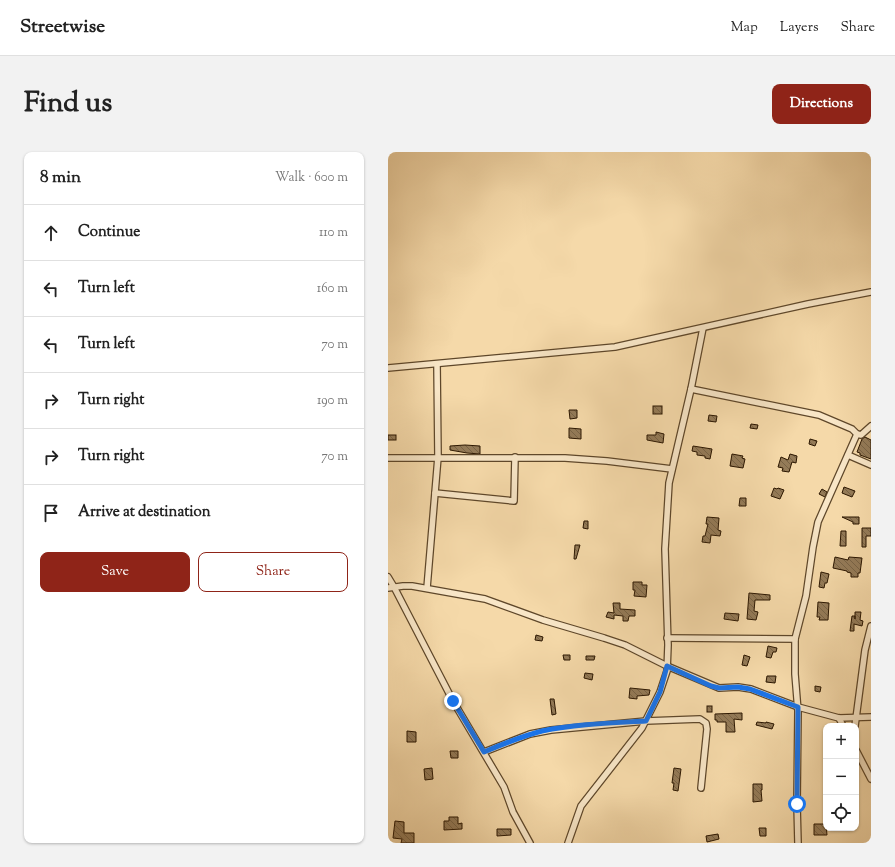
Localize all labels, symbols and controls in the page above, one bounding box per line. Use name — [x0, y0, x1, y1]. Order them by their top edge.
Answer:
text: Streetwise — [20, 14, 105, 41]
text: Map — [731, 18, 758, 38]
text: Layers — [780, 18, 818, 38]
text: Share — [840, 18, 875, 38]
text: Find us — [24, 84, 112, 124]
button: Directions — [772, 84, 871, 124]
text: 8 min — [40, 166, 81, 190]
text: Walk · 600 m — [275, 169, 348, 187]
icon: ahead — [40, 222, 62, 244]
text: Continue — [78, 222, 140, 243]
text: 110 m — [319, 224, 348, 242]
icon: left — [40, 278, 62, 300]
text: Turn left — [78, 278, 135, 299]
text: 160 m — [317, 280, 348, 298]
icon: left — [40, 334, 62, 356]
text: Turn left — [78, 334, 135, 355]
text: 70 m — [321, 336, 348, 354]
icon: right — [40, 390, 62, 412]
text: Turn right — [78, 390, 144, 411]
text: 190 m — [317, 392, 348, 410]
icon: right — [40, 446, 62, 468]
text: Turn right — [78, 446, 144, 467]
text: 70 m — [321, 448, 348, 466]
icon: arrive — [40, 502, 62, 524]
text: Arrive at destination — [78, 502, 211, 523]
button: Save — [40, 552, 190, 592]
button: Share — [198, 552, 348, 592]
route end — [444, 692, 462, 710]
map controls — [823, 723, 859, 831]
button: + — [823, 723, 859, 759]
button: − — [823, 759, 859, 795]
route start — [788, 795, 806, 813]
button: locate — [823, 795, 859, 831]

